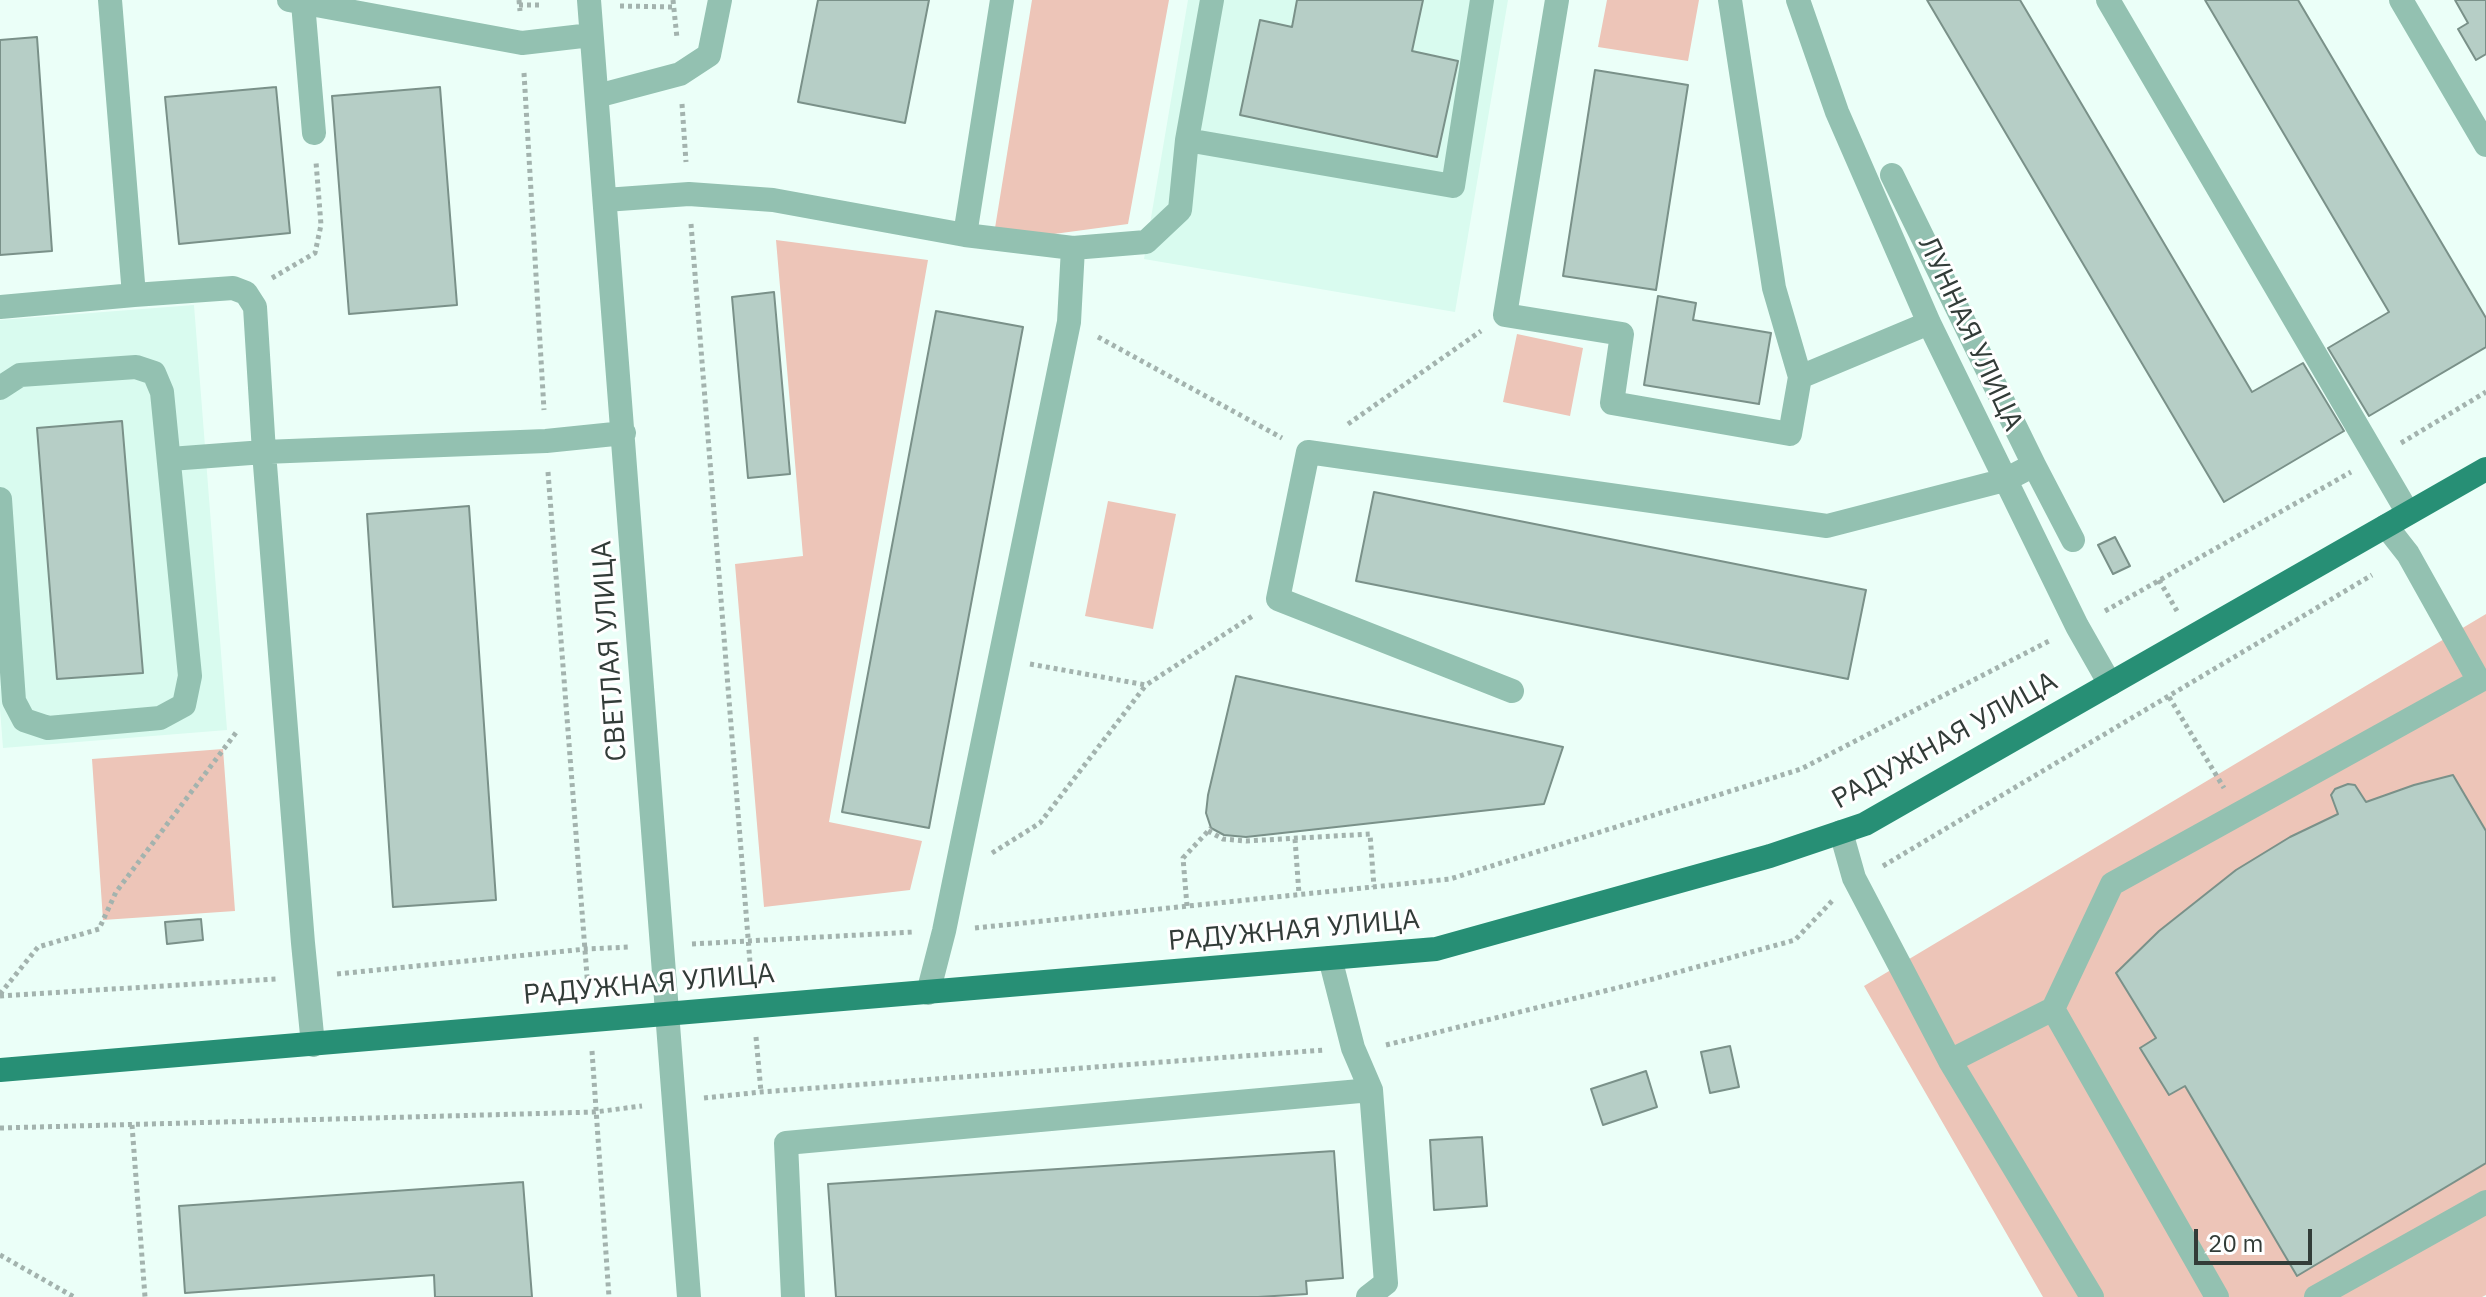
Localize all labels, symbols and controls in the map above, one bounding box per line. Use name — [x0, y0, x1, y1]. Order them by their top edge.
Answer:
street label: ЛУННАЯ УЛИЦА — [1910, 232, 2030, 436]
street label: СВЕТЛАЯ УЛИЦА — [586, 539, 634, 763]
street label: РАДУЖНАЯ УЛИЦА — [1827, 665, 2063, 817]
street label: РАДУЖНАЯ УЛИЦА — [1167, 903, 1421, 959]
street label: РАДУЖНАЯ УЛИЦА — [522, 957, 776, 1013]
scale bar — [2198, 1213, 2316, 1263]
text: 20 m — [2208, 1227, 2263, 1259]

